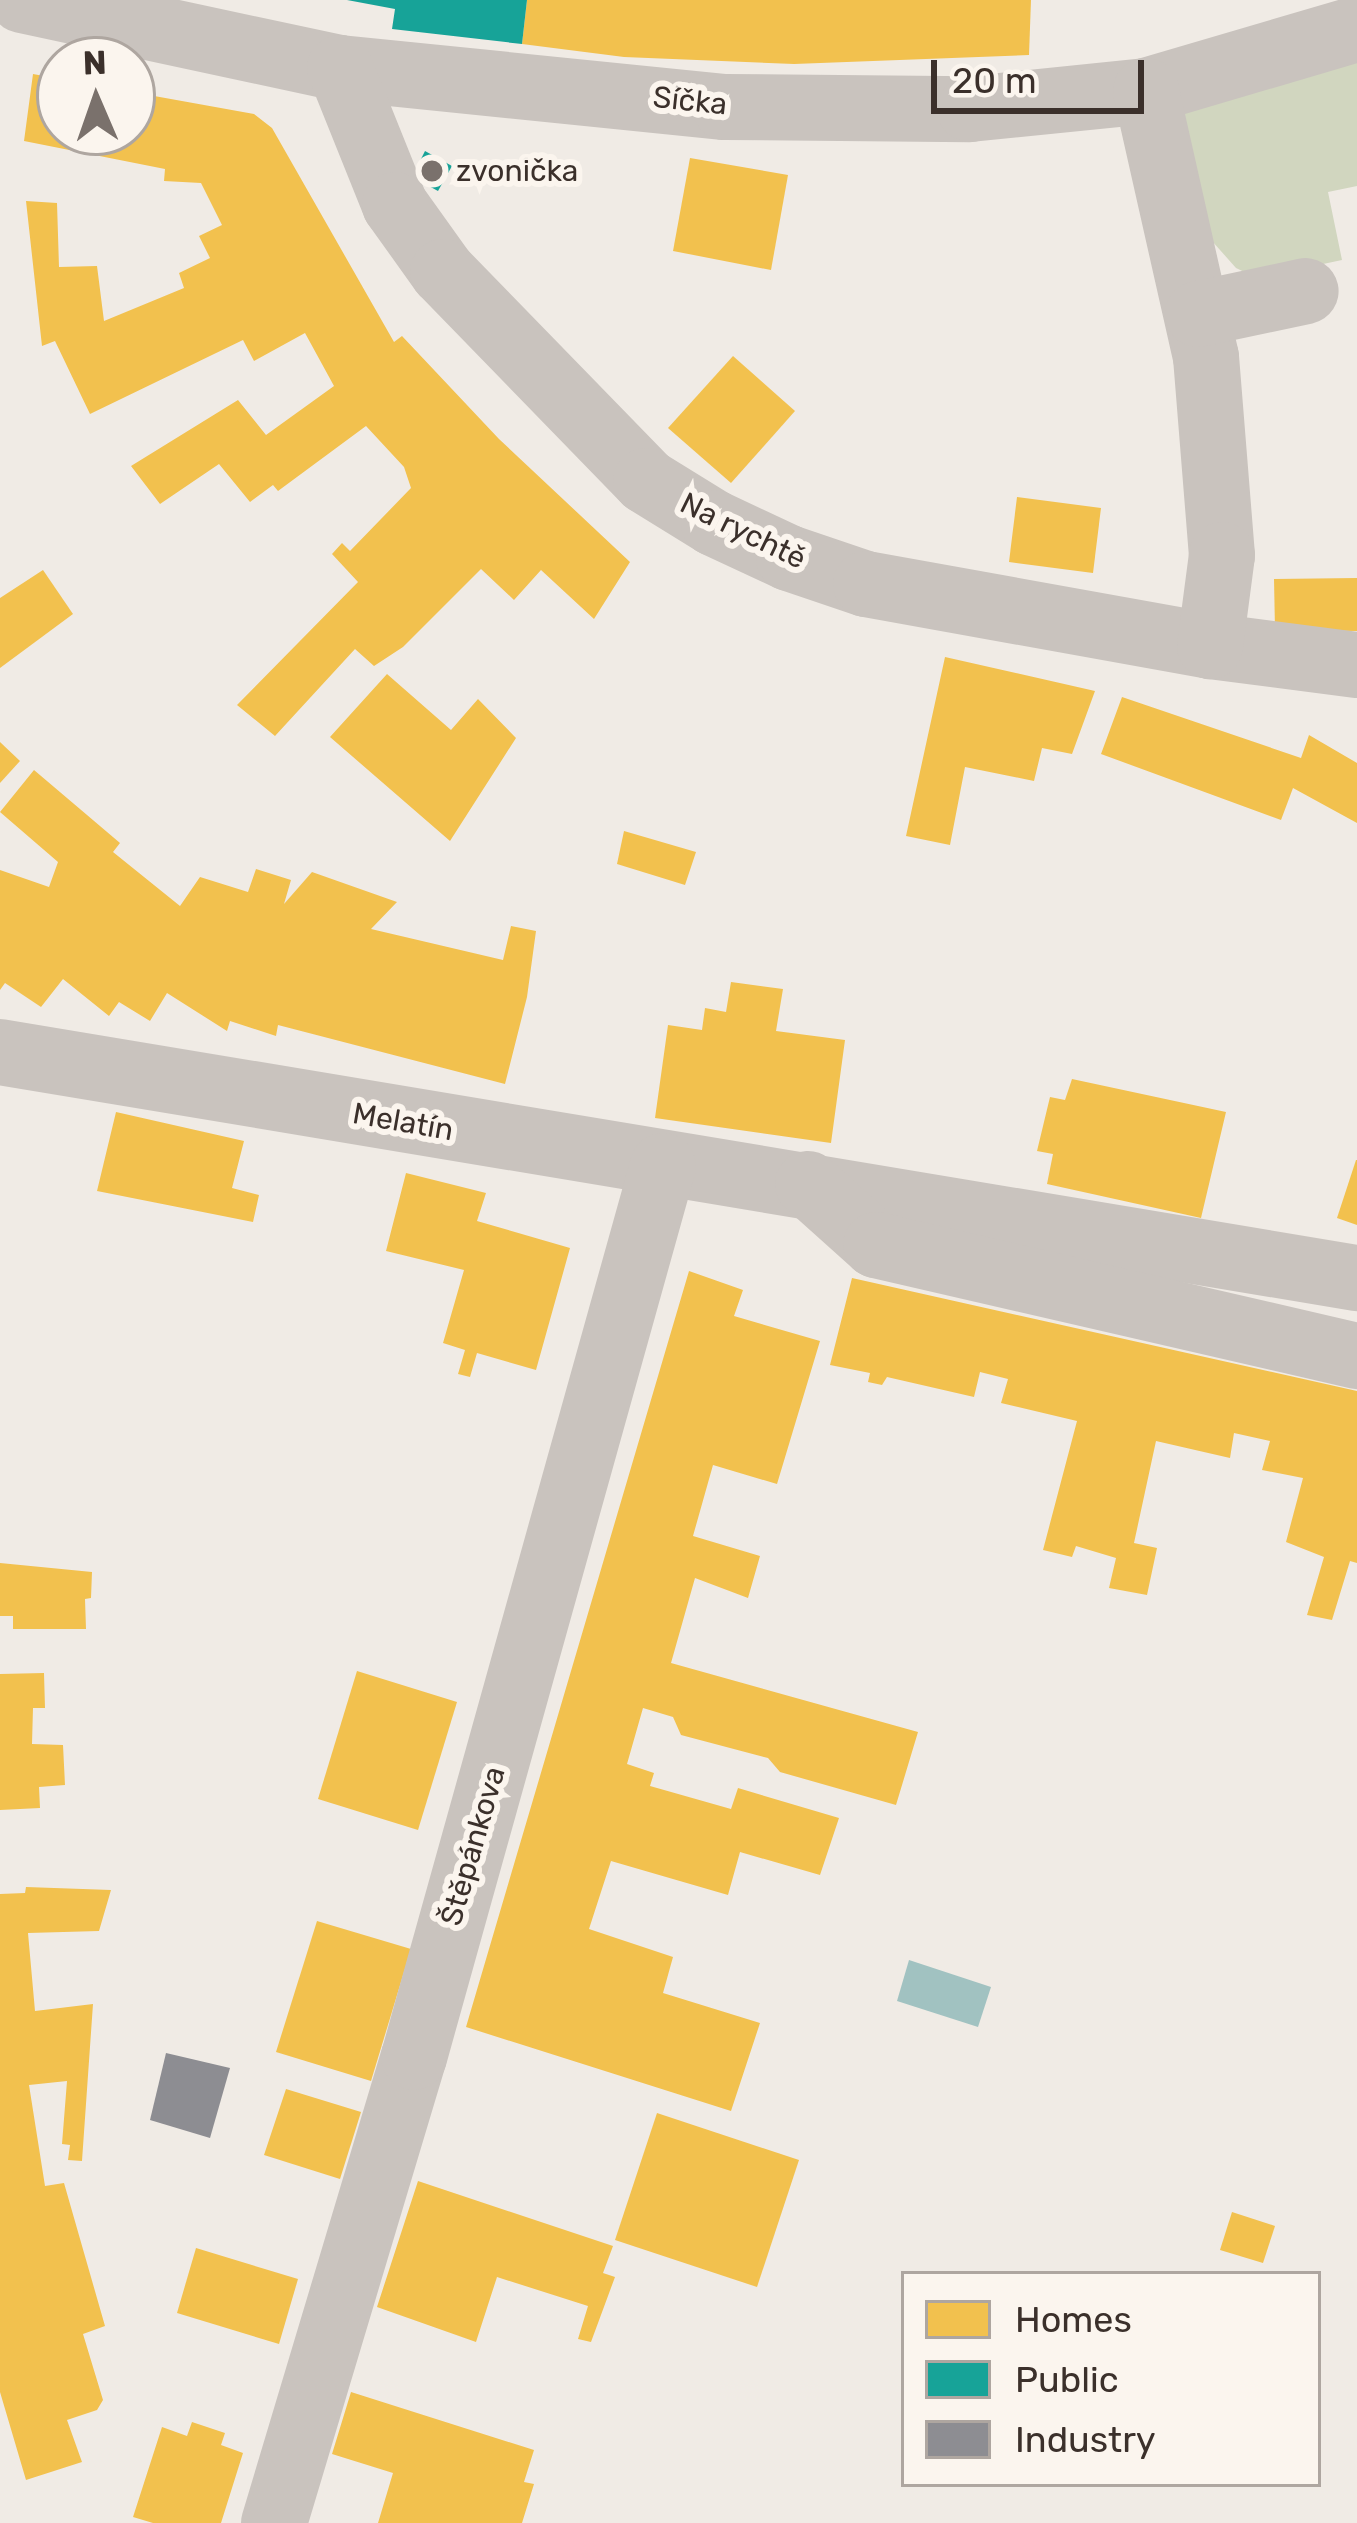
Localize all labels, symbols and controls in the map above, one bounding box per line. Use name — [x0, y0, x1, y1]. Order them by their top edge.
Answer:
north arrow — [36, 36, 156, 156]
scale bar — [937, 36, 1150, 110]
text: N — [82, 43, 107, 82]
text: 20 m — [952, 59, 1037, 102]
street label: Síčka — [651, 79, 729, 123]
place label: zvonička — [456, 153, 578, 189]
marker: zvonička — [419, 158, 445, 184]
street label: Na rychtě — [674, 485, 812, 577]
street label: Melatín — [350, 1095, 456, 1149]
street label: Štěpánkova — [433, 1762, 513, 1930]
legend — [901, 2271, 1321, 2487]
text: Homes — [1015, 2298, 1132, 2341]
text: Public — [1015, 2358, 1119, 2401]
text: Industry — [1015, 2418, 1156, 2461]

